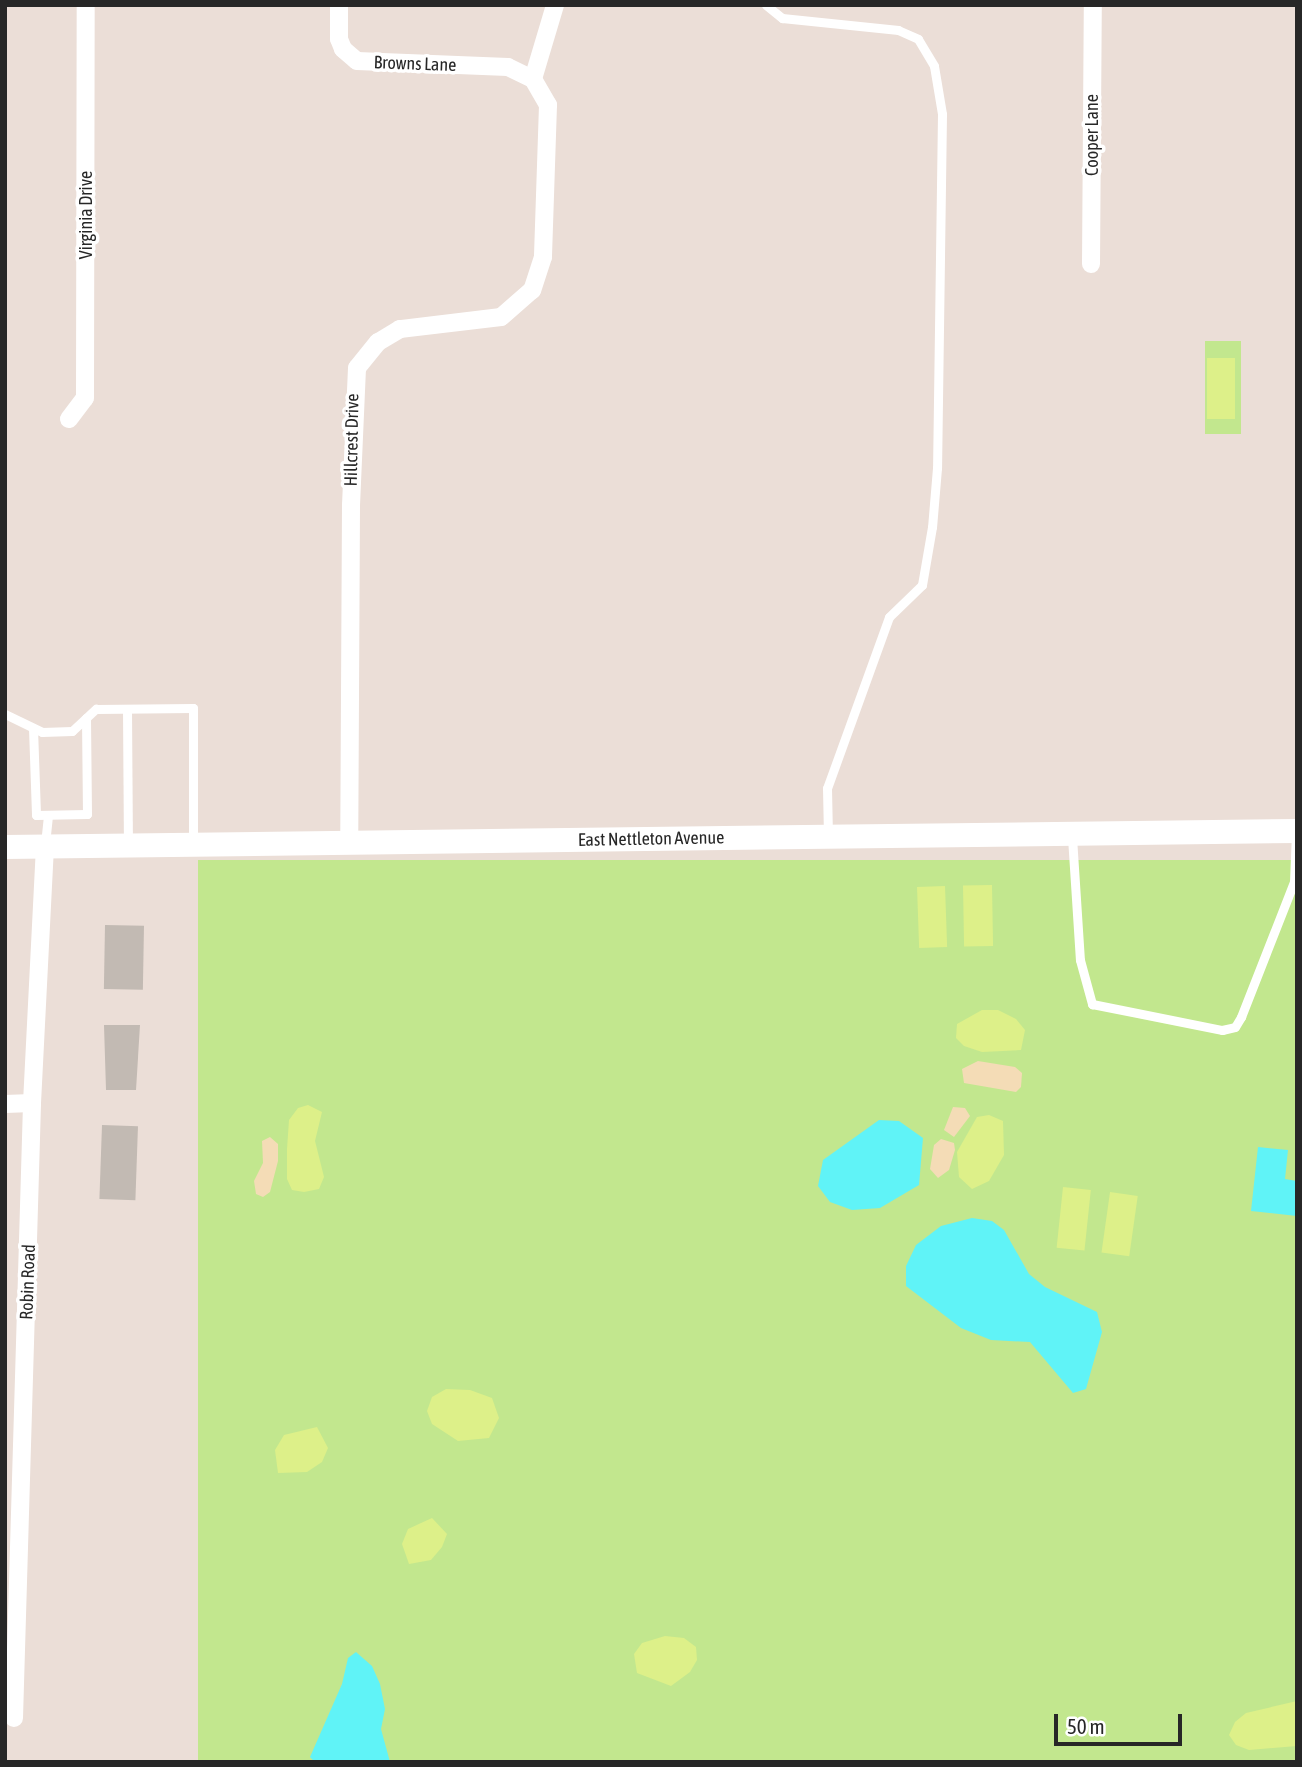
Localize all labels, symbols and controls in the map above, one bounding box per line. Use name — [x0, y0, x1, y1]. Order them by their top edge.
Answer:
street label: Browns Lane — [373, 52, 457, 76]
street label: Cooper Lane — [1081, 94, 1103, 176]
street label: Virginia Drive — [75, 171, 97, 259]
street label: Hillcrest Drive — [340, 393, 364, 487]
street label: East Nettleton Avenue — [578, 827, 724, 851]
street label: Robin Road — [16, 1244, 40, 1320]
scale bar — [1057, 1700, 1185, 1744]
text: 50 m — [1067, 1714, 1105, 1738]

